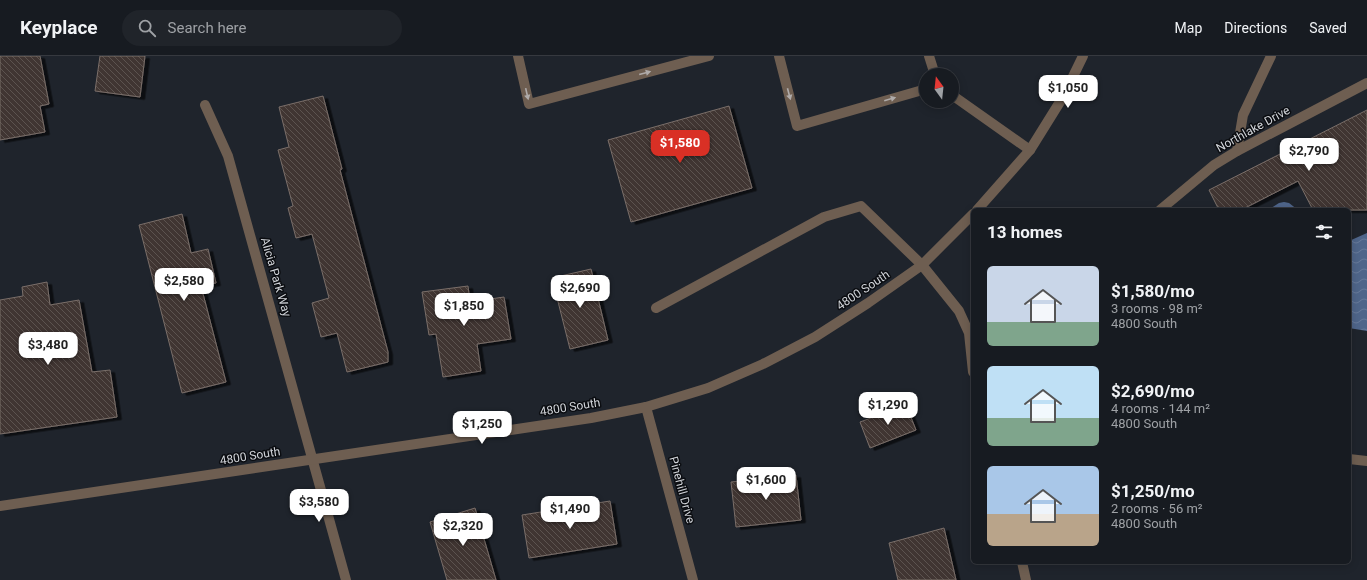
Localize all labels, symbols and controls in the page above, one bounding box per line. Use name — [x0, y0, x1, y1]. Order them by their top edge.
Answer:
search box — [122, 10, 402, 46]
text: Keyplace — [20, 16, 98, 39]
icon: search — [136, 17, 158, 39]
text: Search here — [168, 19, 247, 37]
text: Map — [1175, 20, 1202, 36]
text: Directions — [1224, 20, 1287, 36]
text: Saved — [1309, 20, 1347, 36]
north arrow — [919, 68, 959, 108]
map controls — [919, 68, 959, 108]
one-way arrow — [639, 70, 651, 76]
pin: $1,050 — [1035, 75, 1101, 109]
text: $1,050 — [1048, 80, 1088, 95]
one-way arrow — [786, 87, 792, 100]
one-way arrow — [524, 88, 530, 100]
one-way arrow — [884, 96, 896, 102]
street label: Northlake Drive — [1214, 103, 1292, 155]
pin: $1,580 — [647, 130, 713, 164]
text: $1,580 — [660, 135, 700, 150]
pin: $2,790 — [1276, 138, 1342, 172]
text: $2,790 — [1289, 143, 1329, 158]
icon: filters — [1313, 221, 1335, 243]
text: 13 homes — [987, 222, 1063, 242]
street label: Alicia Park Way — [258, 236, 294, 319]
street label: 4800 South — [834, 267, 892, 313]
pin: $2,580 — [151, 268, 217, 302]
text: $2,580 — [164, 273, 204, 288]
pin: $2,690 — [547, 275, 613, 309]
text: $2,690 — [560, 280, 600, 295]
text: $1,580/mo — [1111, 281, 1195, 301]
icon: home — [1019, 282, 1067, 330]
pin: $1,850 — [431, 293, 497, 327]
text: $1,850 — [444, 298, 484, 313]
text: 3 rooms · 98 m² — [1111, 301, 1203, 316]
text: 4800 South — [1111, 316, 1177, 331]
pin: $3,480 — [15, 332, 81, 366]
text: $3,480 — [28, 337, 68, 352]
text: $2,690/mo — [1111, 381, 1195, 401]
icon: home — [1019, 382, 1067, 430]
pin: $1,290 — [855, 392, 921, 426]
street label: 4800 South — [539, 395, 601, 419]
text: $1,290 — [868, 397, 908, 412]
text: 4 rooms · 144 m² — [1111, 401, 1210, 416]
pin: $1,250 — [449, 411, 515, 445]
text: $1,250 — [462, 416, 502, 431]
text: 4800 South — [1111, 416, 1177, 431]
street label: 4800 South — [219, 444, 281, 468]
street label: Pinehill Drive — [666, 455, 698, 525]
pin: $1,600 — [733, 467, 799, 501]
text: $1,600 — [746, 472, 786, 487]
text: $1,250/mo — [1111, 481, 1195, 501]
icon: home — [1019, 482, 1067, 530]
pin: $3,580 — [286, 489, 352, 523]
text: $3,580 — [299, 494, 339, 509]
pin: $1,490 — [537, 496, 603, 530]
text: $1,490 — [550, 501, 590, 516]
text: 2 rooms · 56 m² — [1111, 501, 1203, 516]
pin: $2,320 — [430, 513, 496, 547]
text: 4800 South — [1111, 516, 1177, 531]
text: $2,320 — [443, 518, 483, 533]

